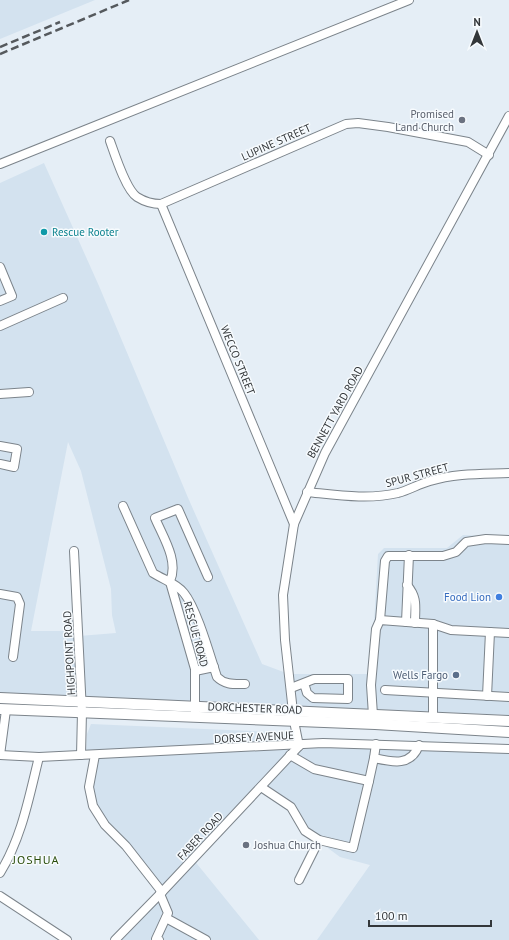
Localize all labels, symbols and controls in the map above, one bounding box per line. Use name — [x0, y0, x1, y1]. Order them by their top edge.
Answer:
north arrow — [457, 12, 497, 52]
text: N — [473, 15, 481, 29]
place label: Promised Land Church — [395, 107, 454, 134]
marker: Promised Land Church — [457, 115, 467, 125]
street label: LUPINE STREET — [239, 120, 313, 164]
place label: Rescue Rooter — [52, 225, 119, 239]
marker: Rescue Rooter — [39, 227, 49, 237]
street label: WECCO STREET — [218, 323, 258, 397]
street label: BENNETT YARD ROAD — [304, 364, 366, 460]
street label: SPUR STREET — [384, 460, 450, 490]
place label: Food Lion — [444, 590, 491, 604]
marker: Food Lion — [494, 592, 504, 602]
street label: RESCUE ROAD — [181, 600, 211, 668]
street label: HIGHPOINT ROAD — [60, 611, 78, 695]
place label: Wells Fargo — [393, 668, 448, 682]
marker: Wells Fargo — [451, 670, 461, 680]
street label: DORCHESTER ROAD — [207, 699, 303, 717]
street label: DORSEY AVENUE — [214, 728, 294, 746]
street label: FABER ROAD — [174, 809, 226, 863]
place label: Joshua Church — [253, 838, 321, 852]
marker: Joshua Church — [241, 840, 251, 850]
district label: JOSHUA — [12, 852, 59, 867]
scale bar — [369, 902, 491, 928]
text: 100 m — [375, 908, 408, 923]

